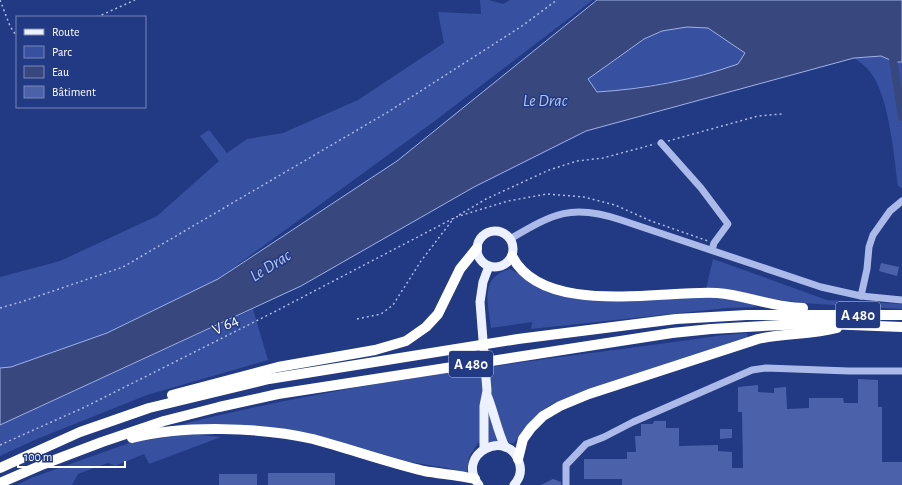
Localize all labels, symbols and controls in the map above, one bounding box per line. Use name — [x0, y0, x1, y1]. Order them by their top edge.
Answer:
legend — [16, 16, 146, 108]
text: Route — [52, 26, 79, 38]
text: Parc — [52, 46, 72, 58]
text: Eau — [52, 66, 69, 78]
text: Bâtiment — [52, 86, 96, 98]
water label: Le Drac — [523, 92, 568, 109]
water label: Le Drac — [247, 246, 294, 284]
road number: A 480 — [836, 302, 880, 328]
street label: V 64 — [210, 312, 241, 338]
road number: A 480 — [449, 351, 493, 377]
scale bar — [18, 443, 125, 469]
text: 100 m — [24, 451, 52, 463]

